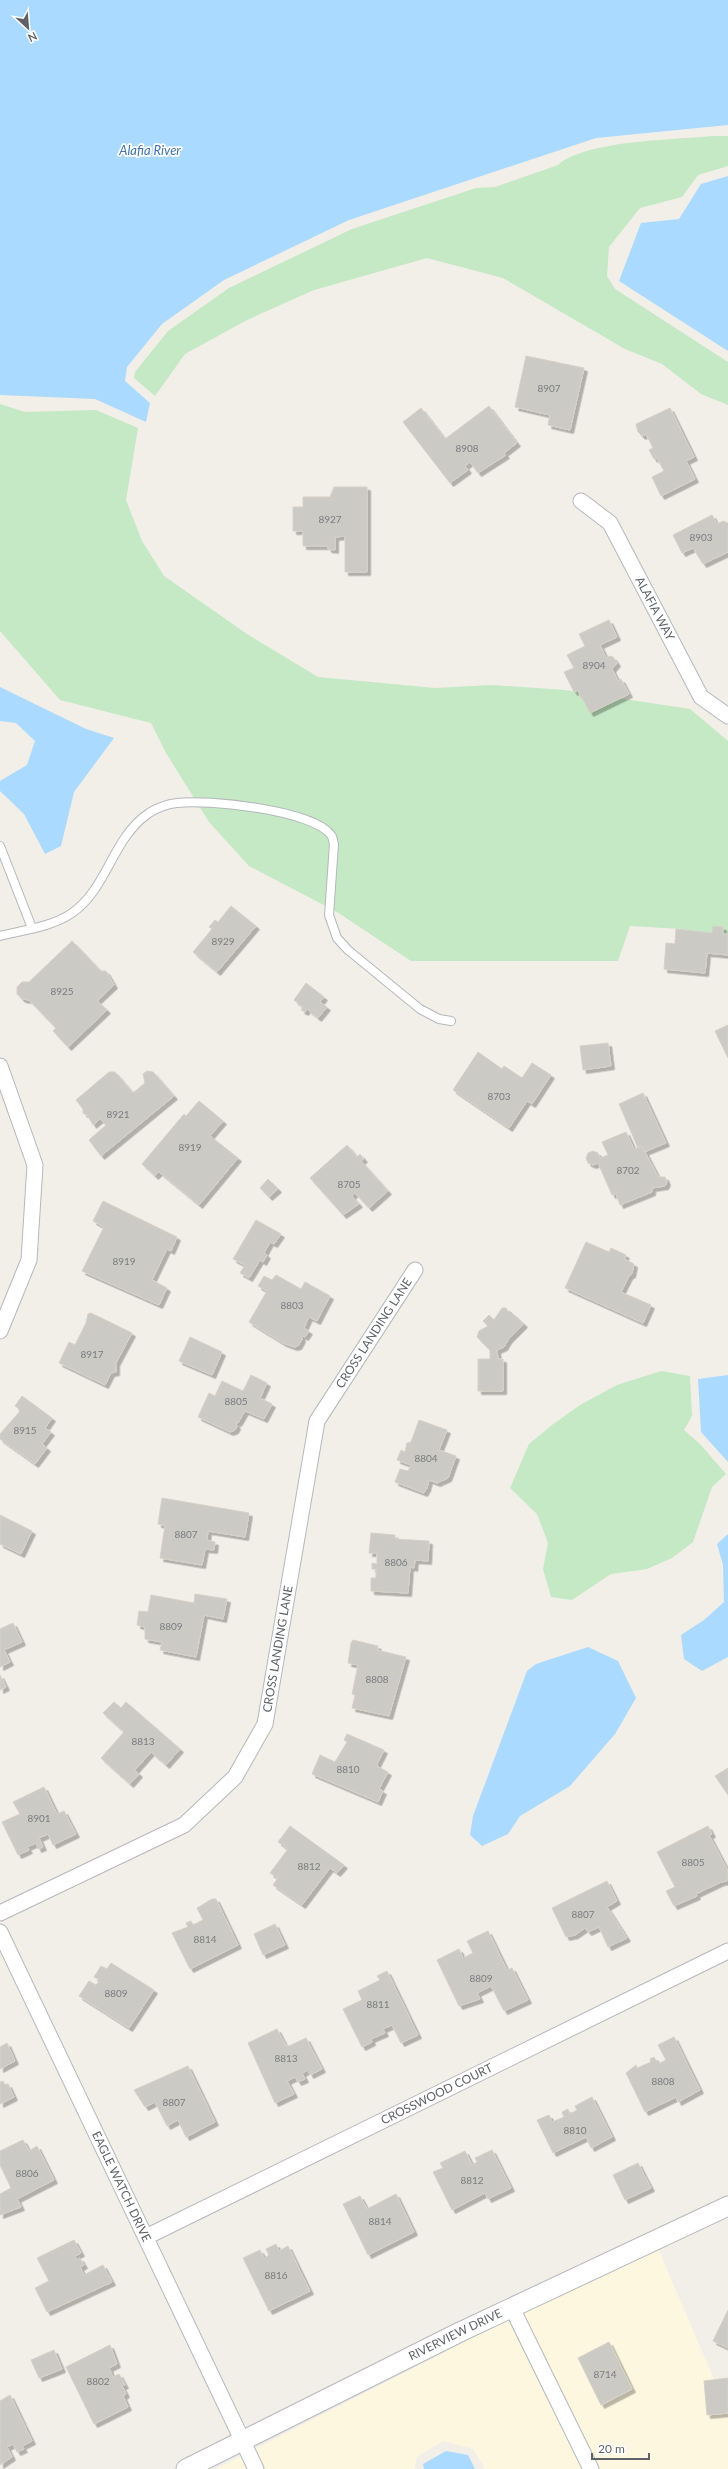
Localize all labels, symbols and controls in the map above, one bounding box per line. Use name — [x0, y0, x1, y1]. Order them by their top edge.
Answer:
north arrow — [8, 8, 48, 48]
text: N — [26, 30, 39, 45]
water label: Alafia River — [118, 142, 181, 158]
house number: 8907 — [537, 382, 561, 394]
house number: 8908 — [455, 442, 479, 454]
house number: 8927 — [318, 513, 342, 525]
house number: 8903 — [689, 531, 713, 543]
street label: ALAFIA WAY — [632, 574, 678, 643]
house number: 8904 — [582, 659, 606, 671]
house number: 8929 — [211, 935, 235, 947]
house number: 8925 — [50, 985, 74, 997]
house number: 8703 — [487, 1090, 511, 1102]
house number: 8921 — [106, 1108, 130, 1120]
house number: 8919 — [178, 1141, 202, 1153]
house number: 8702 — [616, 1164, 640, 1176]
house number: 8705 — [337, 1178, 361, 1190]
house number: 8919 — [112, 1255, 136, 1267]
street label: CROSS LANDING LANE — [332, 1275, 415, 1391]
house number: 8803 — [280, 1299, 304, 1311]
house number: 8917 — [80, 1348, 104, 1360]
house number: 8805 — [224, 1395, 248, 1407]
house number: 8915 — [13, 1424, 37, 1436]
house number: 8804 — [414, 1452, 438, 1464]
house number: 8807 — [174, 1528, 198, 1540]
house number: 8806 — [384, 1556, 408, 1568]
street label: CROSS LANDING LANE — [259, 1584, 296, 1714]
house number: 8809 — [159, 1620, 183, 1632]
house number: 8808 — [365, 1673, 389, 1685]
house number: 8813 — [131, 1735, 155, 1747]
house number: 8810 — [336, 1763, 360, 1775]
house number: 8901 — [27, 1812, 51, 1824]
house number: 8805 — [681, 1856, 705, 1868]
house number: 8812 — [297, 1860, 321, 1872]
house number: 8807 — [571, 1908, 595, 1920]
house number: 8814 — [193, 1933, 217, 1945]
house number: 8809 — [469, 1972, 493, 1984]
house number: 8809 — [104, 1987, 128, 1999]
house number: 8811 — [366, 1998, 390, 2010]
house number: 8813 — [274, 2052, 298, 2064]
street label: CROSSWOOD COURT — [378, 2060, 495, 2127]
house number: 8808 — [651, 2075, 675, 2087]
house number: 8807 — [162, 2096, 186, 2108]
house number: 8810 — [563, 2124, 587, 2136]
street label: EAGLE WATCH DRIVE — [89, 2129, 155, 2244]
house number: 8806 — [15, 2167, 39, 2179]
house number: 8812 — [460, 2174, 484, 2186]
house number: 8814 — [368, 2215, 392, 2227]
house number: 8816 — [264, 2269, 288, 2281]
street label: RIVERVIEW DRIVE — [406, 2305, 504, 2363]
house number: 8714 — [593, 2368, 617, 2380]
house number: 8802 — [86, 2375, 110, 2387]
scale bar — [592, 2435, 649, 2461]
text: 20 m — [598, 2441, 625, 2456]

